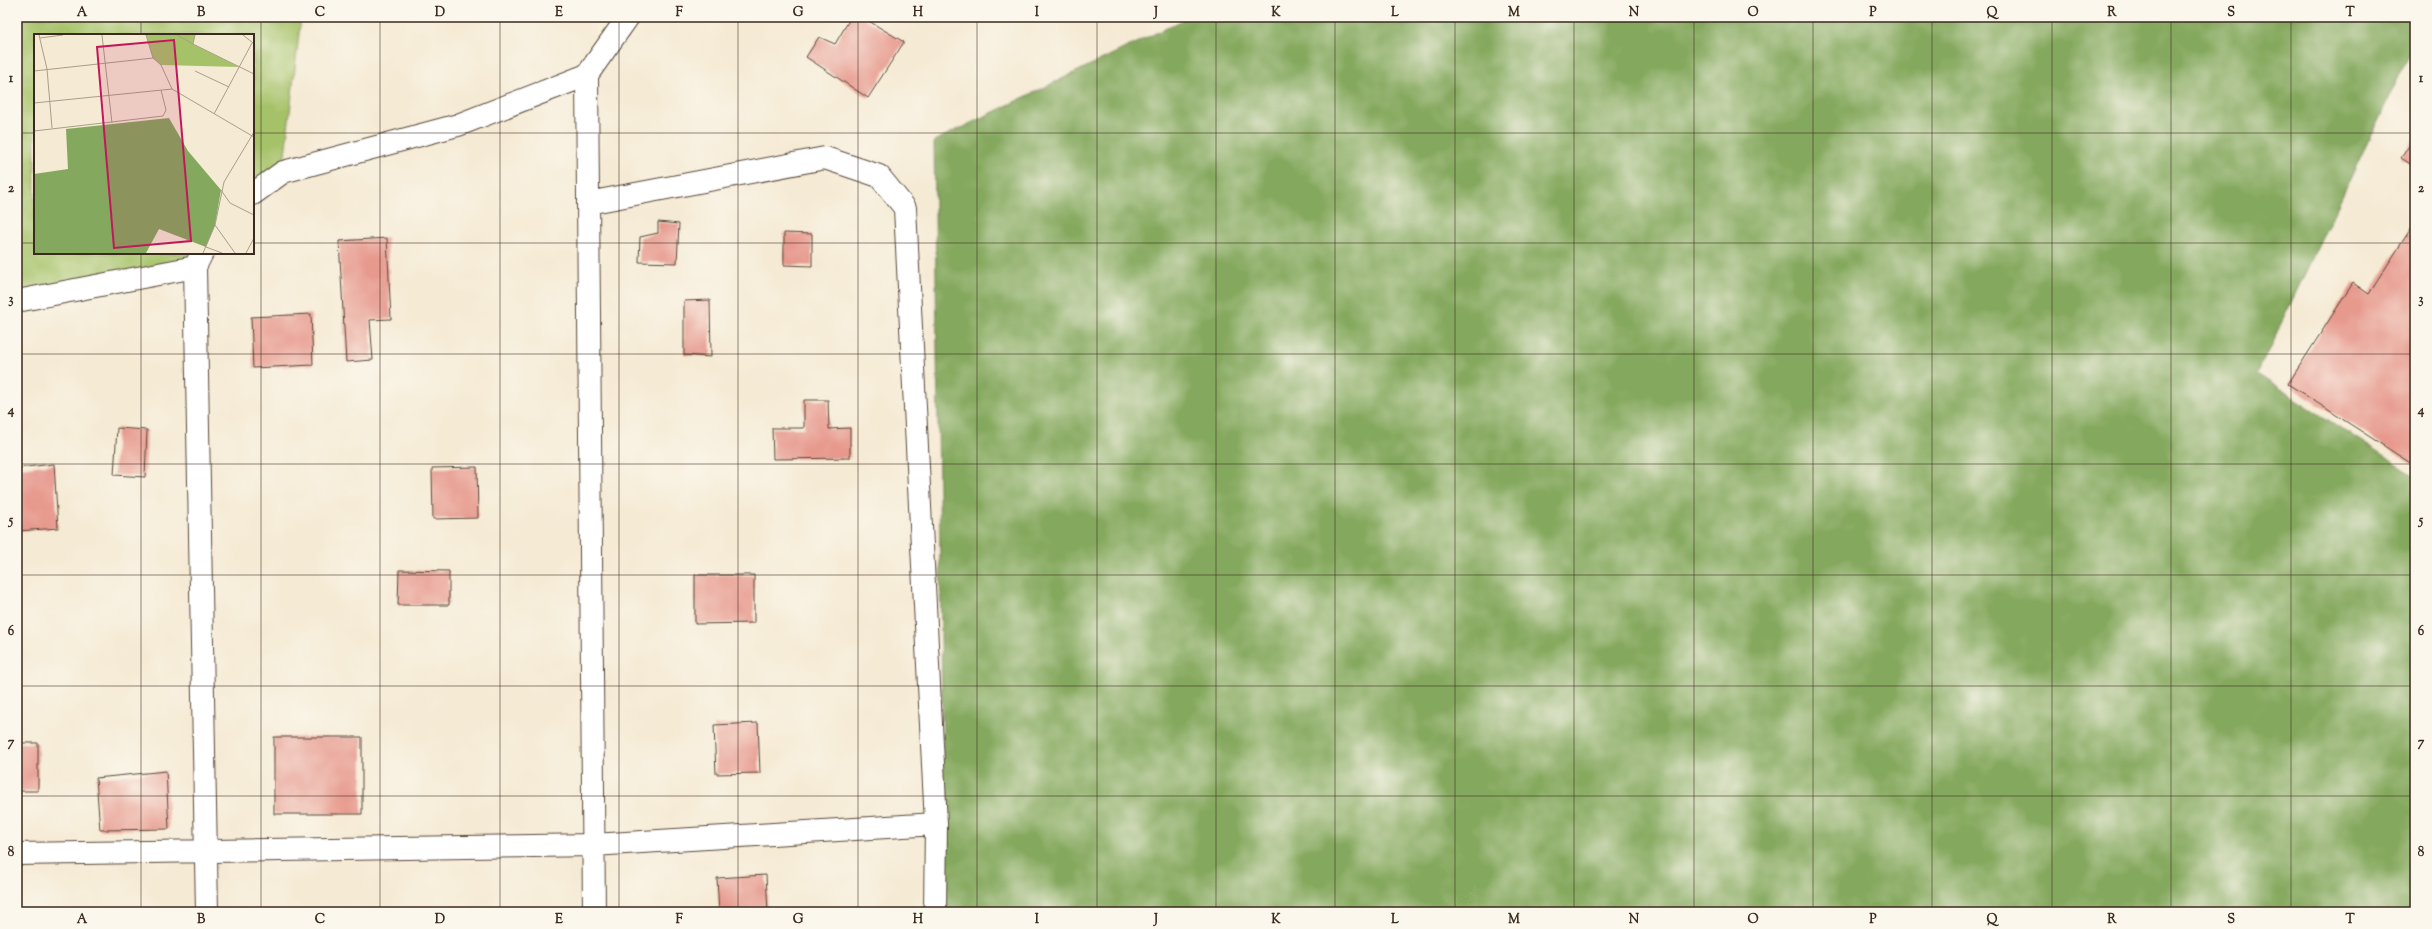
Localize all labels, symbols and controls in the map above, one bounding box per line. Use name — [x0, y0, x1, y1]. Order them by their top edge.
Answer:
text: A — [77, 4, 88, 22]
text: B — [197, 4, 206, 22]
text: C — [315, 4, 325, 22]
text: D — [435, 4, 445, 22]
text: E — [555, 4, 563, 22]
text: F — [675, 4, 683, 22]
text: G — [793, 4, 804, 22]
text: H — [913, 4, 924, 22]
text: I — [1035, 4, 1040, 22]
text: J — [1153, 4, 1158, 22]
text: K — [1271, 4, 1281, 22]
text: L — [1391, 4, 1399, 22]
text: M — [1508, 4, 1520, 22]
text: N — [1629, 4, 1640, 22]
text: O — [1747, 4, 1759, 22]
text: P — [1869, 4, 1877, 22]
text: Q — [1987, 4, 2000, 22]
text: R — [2107, 4, 2117, 22]
text: S — [2227, 4, 2235, 22]
text: T — [2345, 4, 2355, 22]
inset map — [34, 34, 254, 254]
text: 1 — [9, 70, 14, 88]
text: 1 — [2419, 70, 2424, 88]
text: 2 — [8, 180, 15, 198]
text: 2 — [2418, 180, 2425, 198]
text: 3 — [8, 291, 14, 309]
text: 3 — [2418, 291, 2424, 309]
text: 4 — [7, 402, 15, 420]
text: 4 — [2417, 402, 2425, 420]
text: 5 — [8, 512, 14, 530]
text: 5 — [2418, 512, 2424, 530]
text: 6 — [8, 623, 15, 641]
text: 6 — [2418, 623, 2425, 641]
text: 7 — [8, 734, 15, 752]
text: 7 — [2418, 734, 2425, 752]
text: 8 — [8, 844, 15, 862]
text: 8 — [2418, 844, 2425, 862]
text: A — [77, 911, 88, 929]
text: B — [197, 911, 206, 929]
text: C — [315, 911, 325, 929]
text: D — [435, 911, 445, 929]
text: E — [555, 911, 563, 929]
text: F — [675, 911, 683, 929]
text: G — [793, 911, 804, 929]
text: H — [913, 911, 924, 929]
text: I — [1035, 911, 1040, 929]
text: J — [1153, 911, 1158, 929]
text: K — [1271, 911, 1281, 929]
text: L — [1391, 911, 1399, 929]
text: M — [1508, 911, 1520, 929]
text: N — [1629, 911, 1640, 929]
text: O — [1747, 911, 1759, 929]
text: P — [1869, 911, 1877, 929]
text: Q — [1987, 911, 2000, 929]
text: R — [2107, 911, 2117, 929]
text: S — [2227, 911, 2235, 929]
text: T — [2345, 911, 2355, 929]

